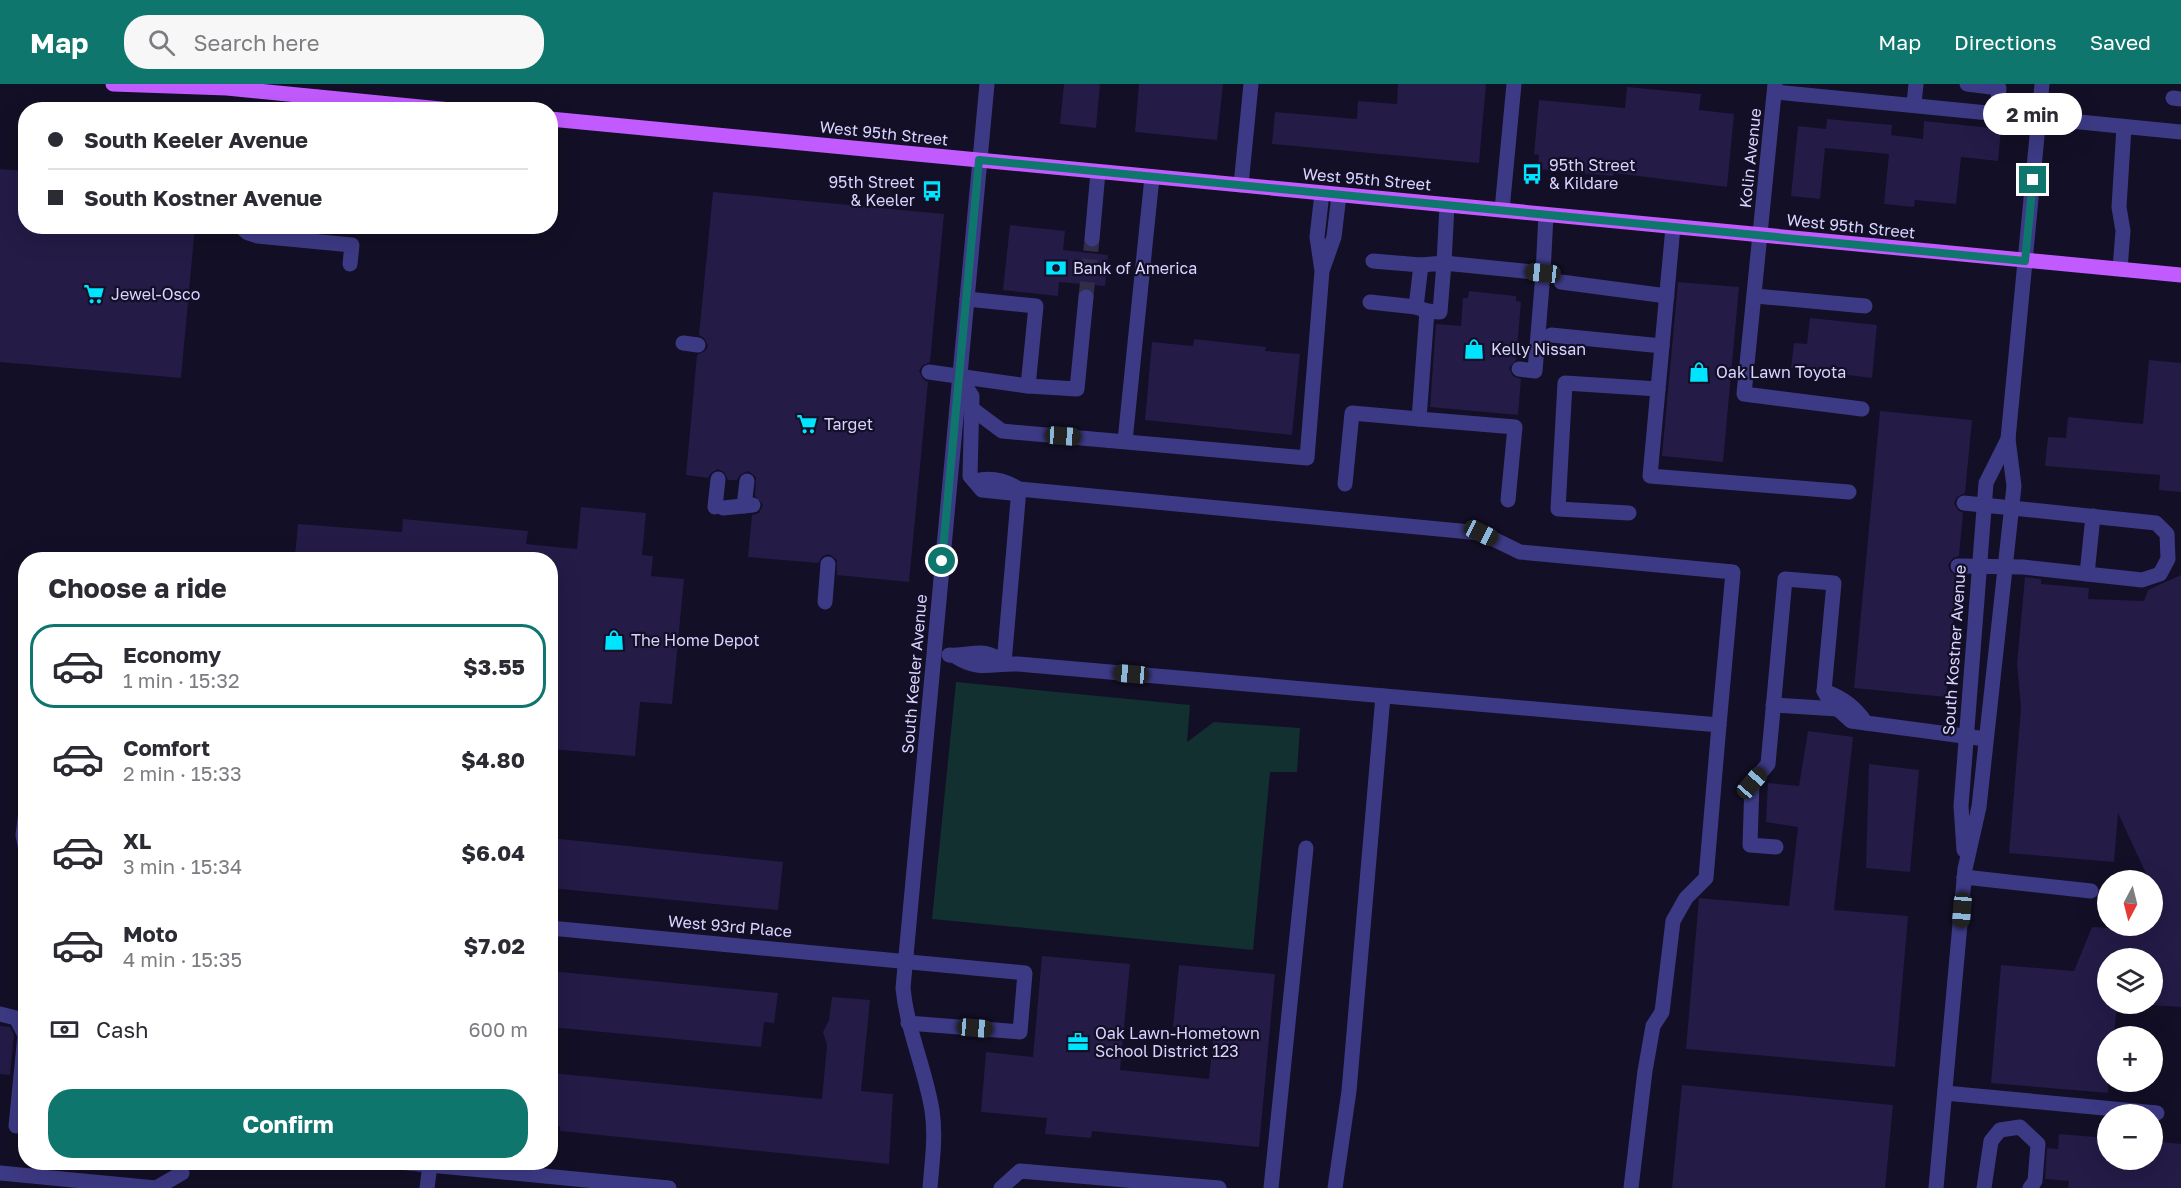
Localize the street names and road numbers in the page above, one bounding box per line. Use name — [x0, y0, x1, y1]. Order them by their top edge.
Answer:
street label: Kolin Avenue — [1735, 107, 1765, 209]
street label: West 95th Street — [819, 116, 949, 150]
street label: West 95th Street — [1302, 163, 1432, 195]
street label: West 95th Street — [1786, 209, 1916, 243]
street label: South Kostner Avenue — [1938, 564, 1970, 736]
street label: South Keeler Avenue — [897, 593, 931, 755]
street label: West 93rd Place — [667, 911, 793, 941]

